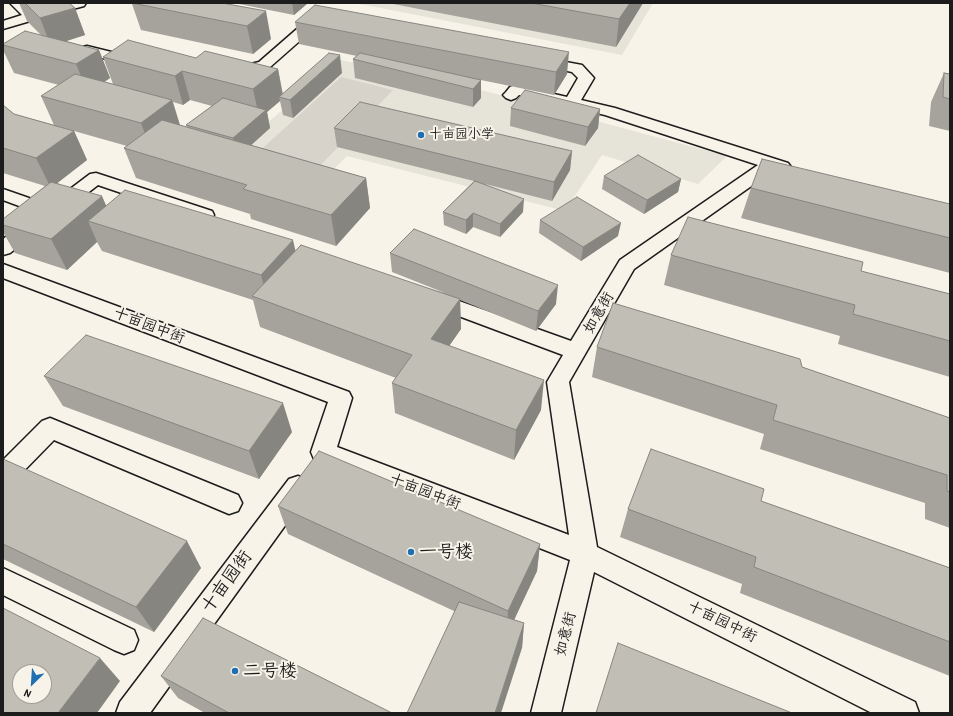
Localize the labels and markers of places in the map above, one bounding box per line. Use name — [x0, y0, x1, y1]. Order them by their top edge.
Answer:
place label: 十亩园小学 — [429, 127, 494, 143]
marker: 十亩园小学 — [416, 130, 426, 140]
place label: 一号楼 — [419, 541, 473, 563]
marker: 一号楼 — [406, 547, 416, 557]
place label: 二号楼 — [243, 660, 297, 682]
marker: 二号楼 — [230, 666, 240, 676]

